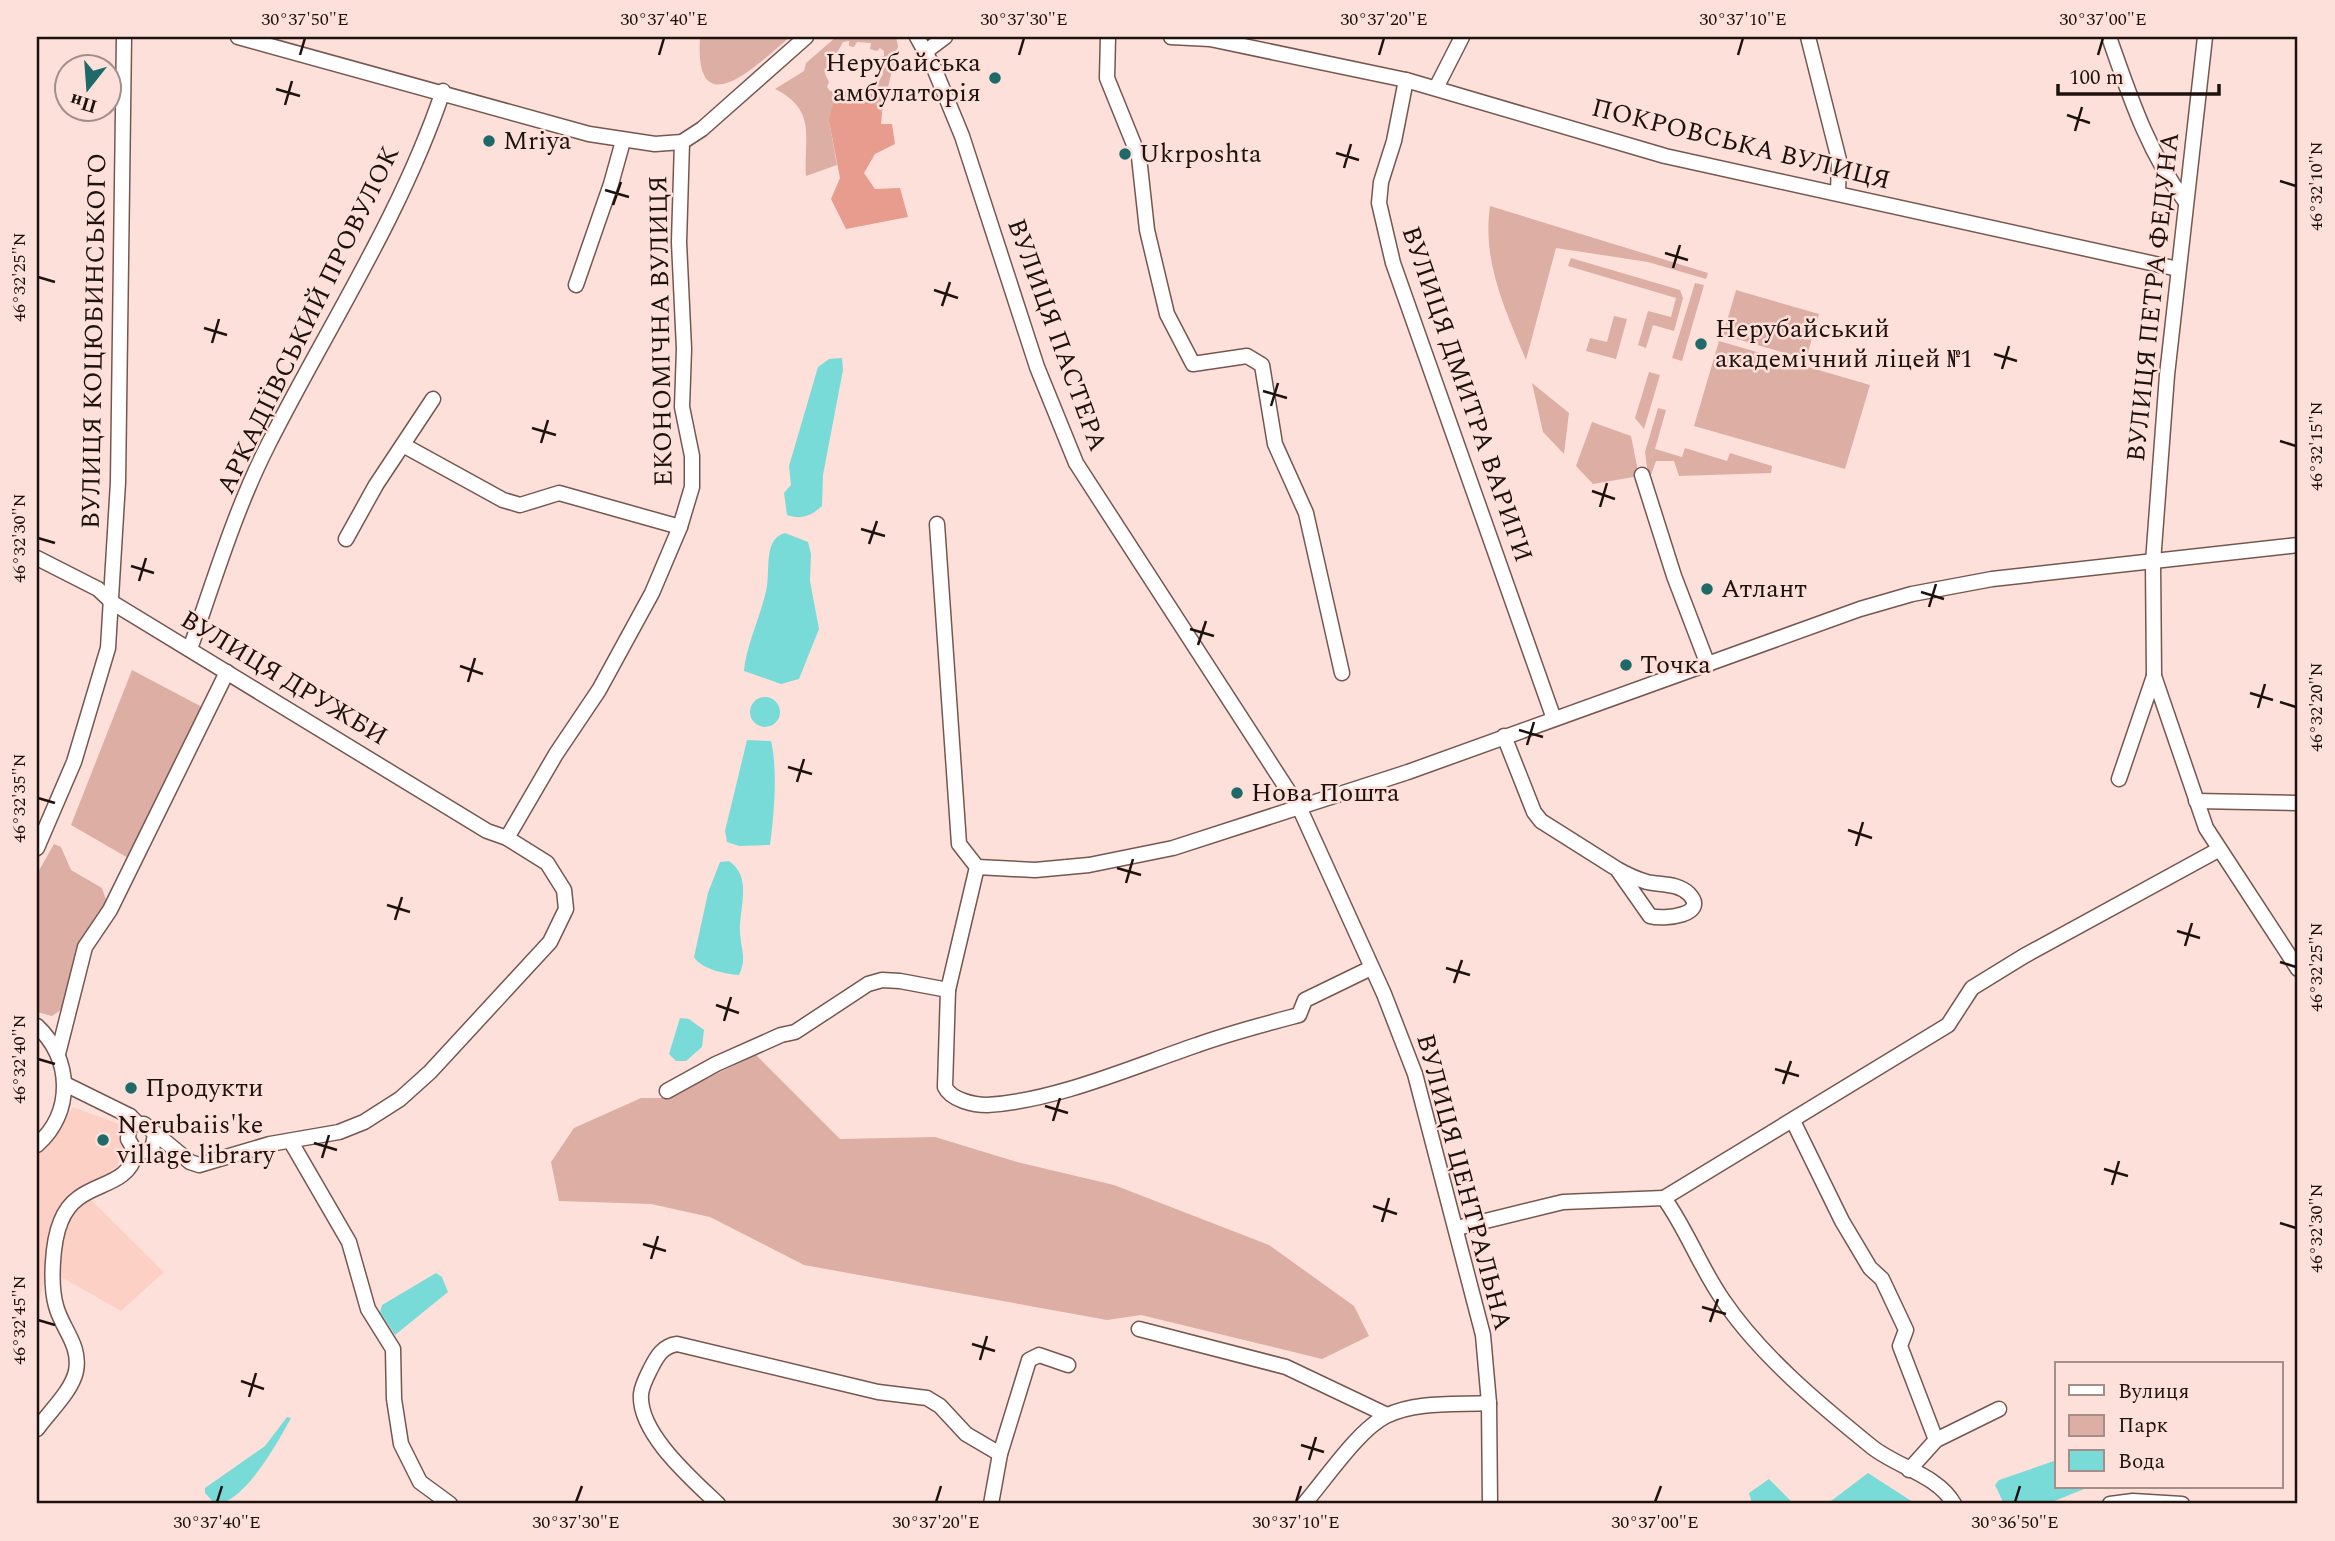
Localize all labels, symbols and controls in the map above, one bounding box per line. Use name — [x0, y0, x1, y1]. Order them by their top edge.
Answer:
text: 30°37'50"E — [261, 6, 349, 33]
text: 30°37'40"E — [620, 6, 708, 33]
text: 30°37'30"E — [980, 6, 1068, 33]
text: 30°37'20"E — [1340, 6, 1428, 33]
text: 30°37'10"E — [1699, 6, 1787, 33]
text: 30°37'00"E — [2059, 6, 2147, 33]
place label: Нерубайська амбулаторія — [825, 43, 981, 113]
north arrow — [52, 52, 122, 122]
scale bar — [2058, 52, 2220, 96]
text: 100 m — [2069, 62, 2124, 94]
marker: Нерубайська амбулаторія — [987, 70, 1003, 86]
text: Пн — [66, 85, 101, 121]
street label: ПОКРОВСЬКА ВУЛИЦЯ — [1587, 87, 1895, 201]
place label: Mriya — [503, 121, 572, 161]
street label: ВУЛИЦЯ ПЕТРА ФЕДУНА — [2116, 130, 2190, 464]
marker: Mriya — [481, 133, 497, 149]
place label: Ukrposhta — [1139, 134, 1262, 174]
street label: АРКАДІЇВСЬКИЙ ПРОВУЛОК — [206, 139, 410, 501]
text: 46°32'10"N — [2303, 141, 2330, 231]
marker: Ukrposhta — [1117, 146, 1133, 162]
street label: ВУЛИЦЯ КОЦЮБИНСЬКОГО — [71, 153, 117, 529]
street label: ЕКОНОМІЧНА ВУЛИЦЯ — [638, 175, 684, 487]
street label: ВУЛИЦЯ ПАСТЕРА — [996, 213, 1118, 457]
street label: ВУЛИЦЯ ДМИТРА ВАРИГИ — [1391, 221, 1543, 567]
text: 46°32'25"N — [6, 232, 33, 322]
place label: Нерубайський академічний ліцей №1 — [1715, 309, 1973, 379]
marker: Нерубайський академічний ліцей №1 — [1693, 336, 1709, 352]
text: 46°32'15"N — [2303, 401, 2330, 491]
text: 46°32'30"N — [6, 493, 33, 583]
place label: Атлант — [1721, 569, 1807, 609]
marker: Атлант — [1699, 581, 1715, 597]
street label: ВУЛИЦЯ ДРУЖБИ — [172, 600, 396, 756]
place label: Точка — [1640, 645, 1711, 685]
marker: Точка — [1618, 657, 1634, 673]
text: 46°32'20"N — [2303, 662, 2330, 752]
text: 46°32'35"N — [6, 753, 33, 843]
place label: Нова Пошта — [1251, 773, 1400, 813]
marker: Нова Пошта — [1229, 785, 1245, 801]
text: 46°32'25"N — [2303, 922, 2330, 1012]
text: 46°32'40"N — [6, 1014, 33, 1104]
street label: ВУЛИЦЯ ЦЕНТРАЛЬНА — [1405, 1029, 1523, 1335]
place label: Продукти — [145, 1068, 264, 1108]
marker: Продукти — [123, 1080, 139, 1096]
place label: Nerubaiis'ke village library — [116, 1105, 276, 1175]
marker: Nerubaiis'ke village library — [95, 1132, 111, 1148]
text: 46°32'30"N — [2303, 1183, 2330, 1273]
text: 46°32'45"N — [6, 1275, 33, 1365]
legend — [2055, 1362, 2282, 1488]
text: Вулиця — [2118, 1376, 2189, 1408]
text: Парк — [2118, 1410, 2169, 1442]
text: Вода — [2118, 1446, 2166, 1478]
text: 30°37'40"E — [173, 1509, 261, 1536]
text: 30°37'30"E — [532, 1509, 620, 1536]
text: 30°37'20"E — [892, 1509, 980, 1536]
text: 30°37'10"E — [1252, 1509, 1340, 1536]
text: 30°37'00"E — [1611, 1509, 1699, 1536]
text: 30°36'50"E — [1971, 1509, 2059, 1536]

